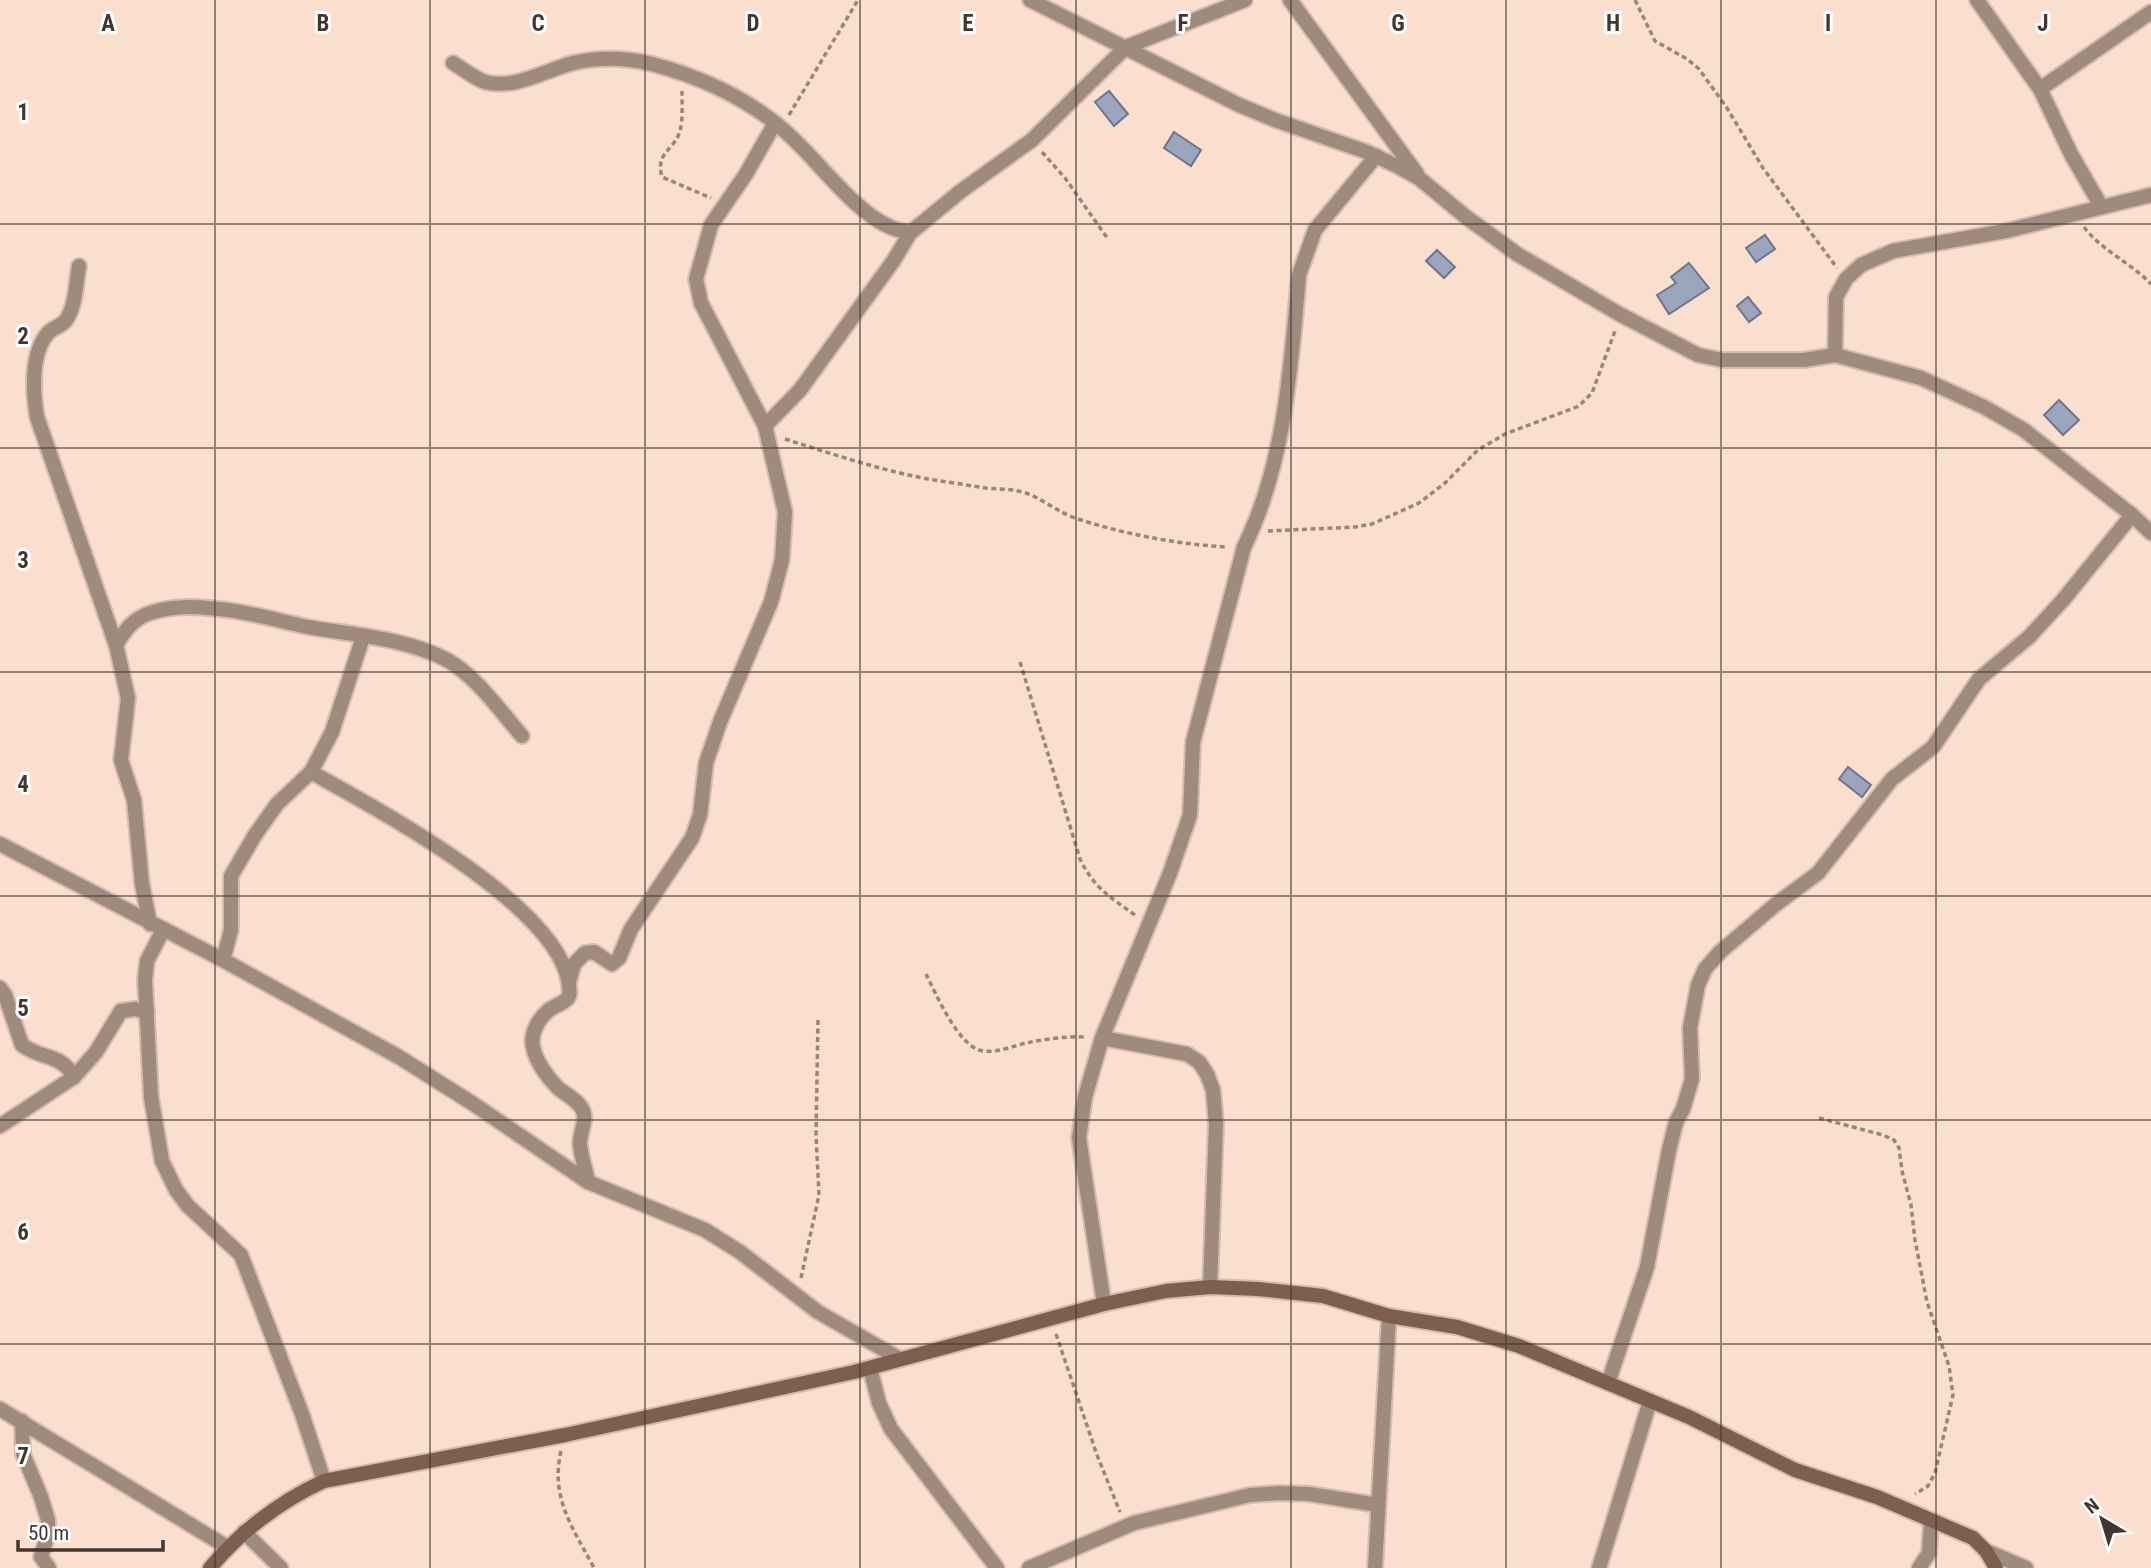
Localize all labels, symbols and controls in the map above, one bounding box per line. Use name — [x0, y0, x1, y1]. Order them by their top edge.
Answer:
text: A — [101, 10, 115, 37]
text: B — [317, 10, 329, 37]
text: C — [531, 10, 545, 37]
text: D — [747, 10, 760, 37]
text: E — [962, 10, 974, 37]
text: F — [1178, 10, 1189, 37]
text: G — [1391, 10, 1405, 37]
text: H — [1606, 10, 1620, 37]
text: I — [1825, 10, 1831, 37]
text: J — [2037, 10, 2049, 37]
text: 1 — [17, 99, 29, 126]
text: 2 — [17, 323, 29, 350]
text: 3 — [17, 547, 29, 574]
text: 4 — [17, 771, 29, 798]
text: 5 — [17, 995, 29, 1022]
text: 6 — [17, 1219, 29, 1246]
text: 7 — [17, 1443, 29, 1470]
north arrow — [2067, 1484, 2137, 1554]
text: N — [2080, 1493, 2104, 1519]
scale bar — [18, 1508, 163, 1552]
text: 50 m — [28, 1521, 69, 1545]

